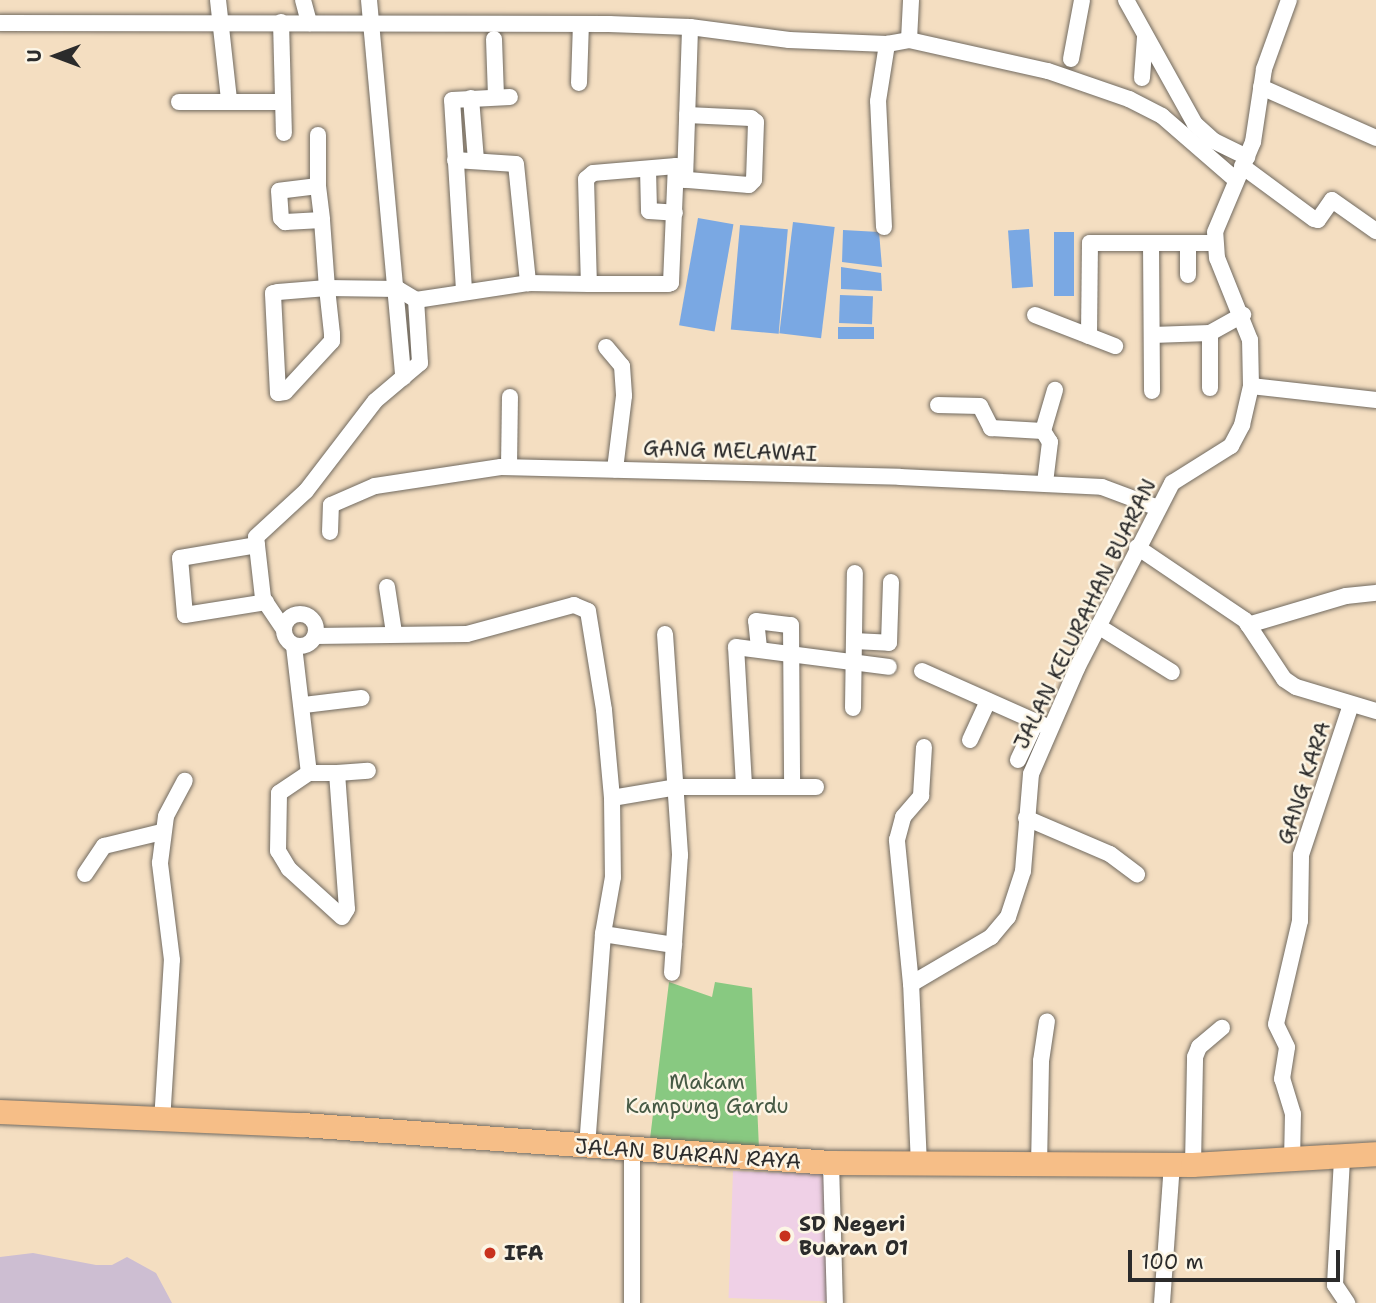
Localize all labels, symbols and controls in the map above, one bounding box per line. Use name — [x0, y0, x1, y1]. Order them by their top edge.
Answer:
north arrow — [21, 21, 91, 91]
text: U — [22, 50, 47, 63]
street label: GANG MELAWAI — [643, 435, 817, 467]
street label: JALAN KELURAHAN BUARAN — [1008, 475, 1162, 753]
street label: GANG KARA — [1272, 718, 1336, 848]
park label: Makam Kampung Gardu — [625, 1069, 789, 1119]
street label: JALAN BUARAN RAYA — [574, 1134, 802, 1174]
place label: SD Negeri Buaran 01 — [799, 1211, 908, 1261]
marker: SD Negeri Buaran 01 — [777, 1228, 793, 1244]
scale bar — [1131, 1236, 1343, 1280]
place label: IFA — [504, 1240, 544, 1266]
marker: IFA — [482, 1245, 498, 1261]
text: 100 m — [1141, 1248, 1204, 1276]

